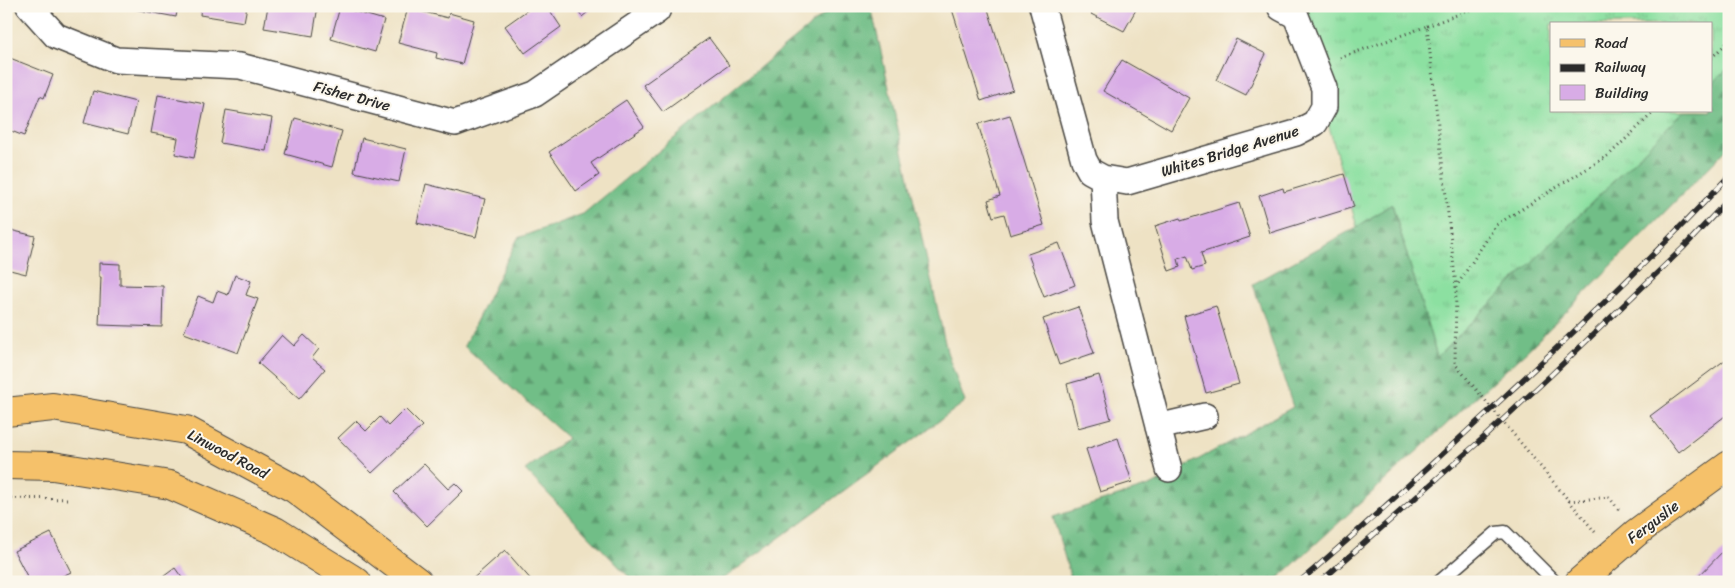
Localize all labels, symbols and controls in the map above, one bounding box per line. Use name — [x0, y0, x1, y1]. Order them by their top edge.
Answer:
legend — [1550, 22, 1712, 112]
text: Road — [1595, 30, 1628, 56]
text: Railway — [1595, 54, 1646, 80]
street label: Fisher Drive — [311, 73, 394, 119]
text: Building — [1595, 80, 1649, 106]
street label: Whites Bridge Avenue — [1158, 118, 1302, 184]
street label: Linwood Road — [183, 422, 274, 487]
street label: Ferguslie — [1621, 493, 1685, 550]

